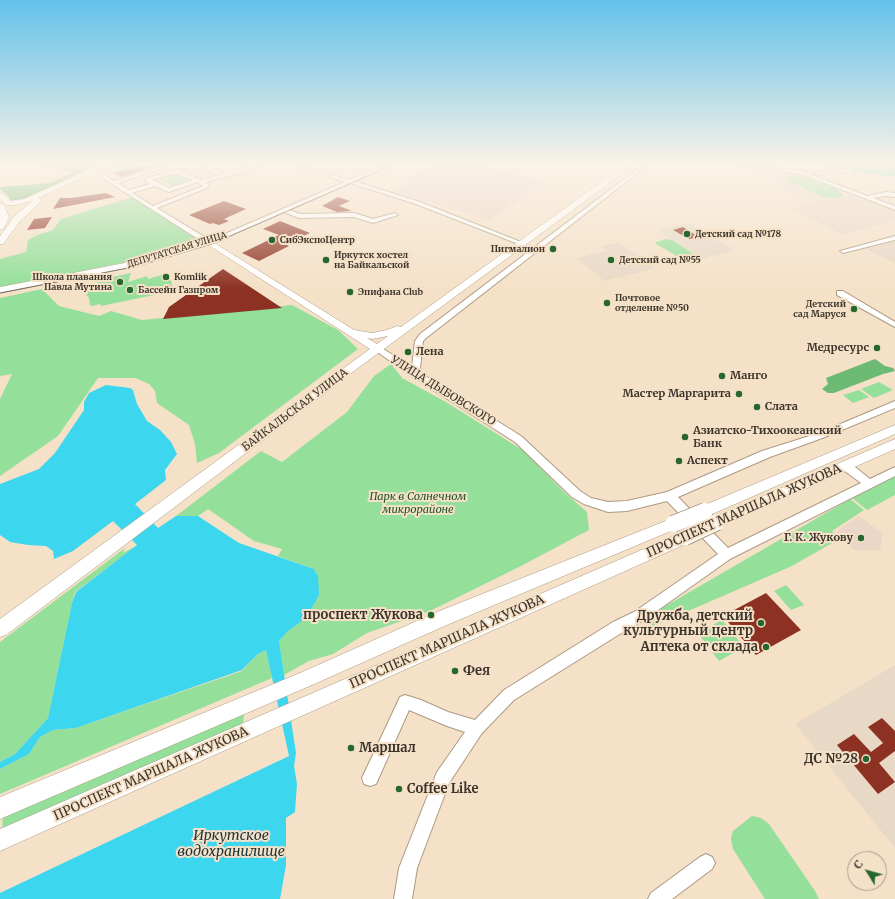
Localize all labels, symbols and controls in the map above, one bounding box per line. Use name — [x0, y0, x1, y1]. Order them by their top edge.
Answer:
marker: Детский сад №178 — [682, 229, 692, 239]
place label: Детский сад №178 — [695, 229, 781, 239]
street label: ДЕПУТАТСКАЯ УЛИЦА — [126, 230, 228, 270]
marker: СибЭкспоЦентр — [267, 235, 277, 245]
place label: СибЭкспоЦентр — [280, 235, 355, 245]
place label: Пигмалион — [491, 244, 545, 254]
marker: Пигмалион — [548, 244, 558, 254]
place label: Иркутск хостел на Байкальской — [334, 250, 409, 271]
marker: Иркутск хостел на Байкальской — [321, 255, 331, 265]
marker: Детский сад №55 — [606, 255, 616, 265]
place label: Детский сад №55 — [619, 255, 701, 265]
place label: Школа плавания Павла Мутина — [32, 272, 112, 293]
marker: Komlik — [161, 272, 171, 282]
place label: Komlik — [174, 272, 207, 282]
marker: Школа плавания Павла Мутина — [115, 277, 125, 287]
marker: Бассейн Газпром — [125, 285, 135, 295]
place label: Бассейн Газпром — [138, 285, 218, 295]
marker: Эпифана Club — [345, 287, 355, 297]
place label: Эпифана Club — [358, 287, 423, 297]
place label: Почтовое отделение №50 — [615, 293, 689, 314]
marker: Почтовое отделение №50 — [602, 298, 612, 308]
place label: Детский сад Маруся — [793, 299, 846, 320]
marker: Детский сад Маруся — [849, 304, 859, 314]
place label: Медресурс — [807, 341, 869, 355]
marker: Медресурс — [872, 343, 882, 353]
place label: Лена — [416, 345, 444, 359]
marker: Лена — [403, 347, 413, 357]
street label: УЛИЦА ДЫБОВСКОГО — [388, 353, 498, 429]
street label: БАЙКАЛЬСКАЯ УЛИЦА — [239, 366, 351, 454]
place label: Манго — [730, 369, 767, 383]
marker: Манго — [717, 371, 727, 381]
place label: Мастер Маргарита — [623, 387, 731, 401]
marker: Мастер Маргарита — [734, 389, 744, 399]
place label: Слата — [765, 400, 798, 414]
marker: Слата — [752, 402, 762, 412]
place label: Азиатско-Тихоокеанский Банк — [693, 424, 842, 450]
marker: Азиатско-Тихоокеанский Банк — [680, 432, 690, 442]
place label: Аспект — [687, 454, 728, 468]
marker: Аспект — [674, 456, 684, 466]
street label: ПРОСПЕКТ МАРШАЛА ЖУКОВА — [644, 461, 844, 561]
park label: Парк в Солнечном микрорайоне — [369, 490, 467, 516]
place label: Г. К. Жукову — [784, 531, 853, 545]
marker: Г. К. Жукову — [856, 533, 866, 543]
street label: ПРОСПЕКТ МАРШАЛА ЖУКОВА — [347, 592, 547, 692]
place label: проспект Жукова — [303, 607, 423, 623]
place label: Дружба, детский культурный центр — [623, 608, 753, 639]
marker: проспект Жукова — [426, 610, 436, 620]
marker: Дружба, детский культурный центр — [756, 618, 766, 628]
place label: Аптека от склада — [641, 639, 758, 655]
marker: Аптека от склада — [761, 642, 771, 652]
place label: Фея — [463, 663, 490, 679]
marker: Фея — [450, 666, 460, 676]
street label: ПРОСПЕКТ МАРШАЛА ЖУКОВА — [51, 724, 251, 824]
place label: Маршал — [359, 740, 416, 756]
marker: Маршал — [346, 743, 356, 753]
place label: ДС №28 — [804, 751, 858, 767]
marker: ДС №28 — [861, 754, 871, 764]
place label: Coffee Like — [407, 781, 478, 797]
marker: Coffee Like — [394, 784, 404, 794]
water label: Иркутское водохранилище — [177, 828, 285, 860]
north arrow — [847, 851, 887, 891]
text: С — [850, 857, 866, 872]

